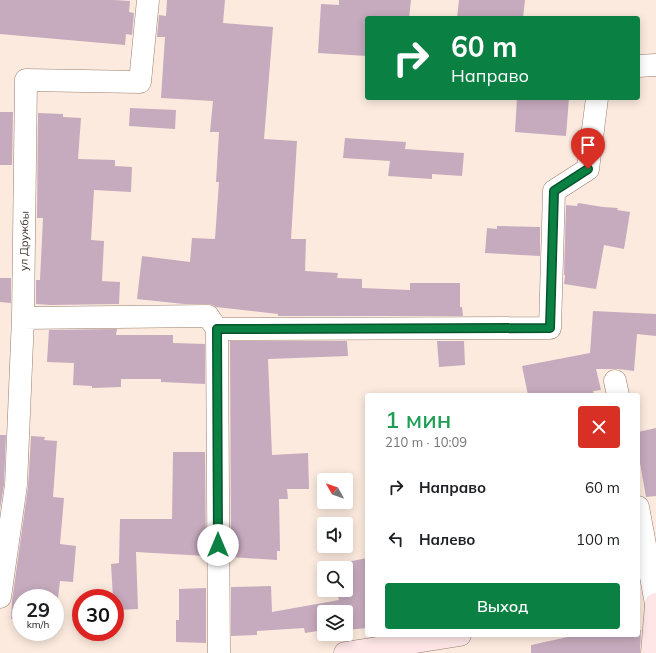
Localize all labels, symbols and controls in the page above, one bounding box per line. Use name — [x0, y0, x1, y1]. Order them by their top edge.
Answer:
text: 60 m — [451, 29, 517, 64]
icon: right — [385, 32, 437, 84]
text: Направо — [451, 64, 529, 87]
pin — [571, 128, 605, 169]
icon: arrive — [577, 134, 599, 156]
street label: ул Дружбы — [16, 211, 32, 271]
text: 1 мин — [385, 404, 451, 434]
button: close — [578, 406, 620, 448]
text: 210 m · 10:09 — [385, 434, 467, 450]
north arrow — [317, 473, 353, 509]
map controls — [317, 473, 353, 641]
icon: right — [385, 476, 407, 498]
text: Направо — [419, 478, 486, 497]
text: 60 m — [585, 478, 620, 497]
button: sound — [317, 517, 353, 553]
position arrow — [197, 524, 239, 566]
icon: left — [385, 528, 407, 550]
text: Налево — [419, 530, 475, 549]
text: 100 m — [576, 530, 620, 549]
button: search — [317, 561, 353, 597]
button: Выход — [385, 583, 620, 629]
speed limit sign: 30 — [72, 589, 124, 641]
text: 29 — [26, 597, 50, 622]
button: layers — [317, 605, 353, 641]
text: km/h — [27, 618, 49, 631]

